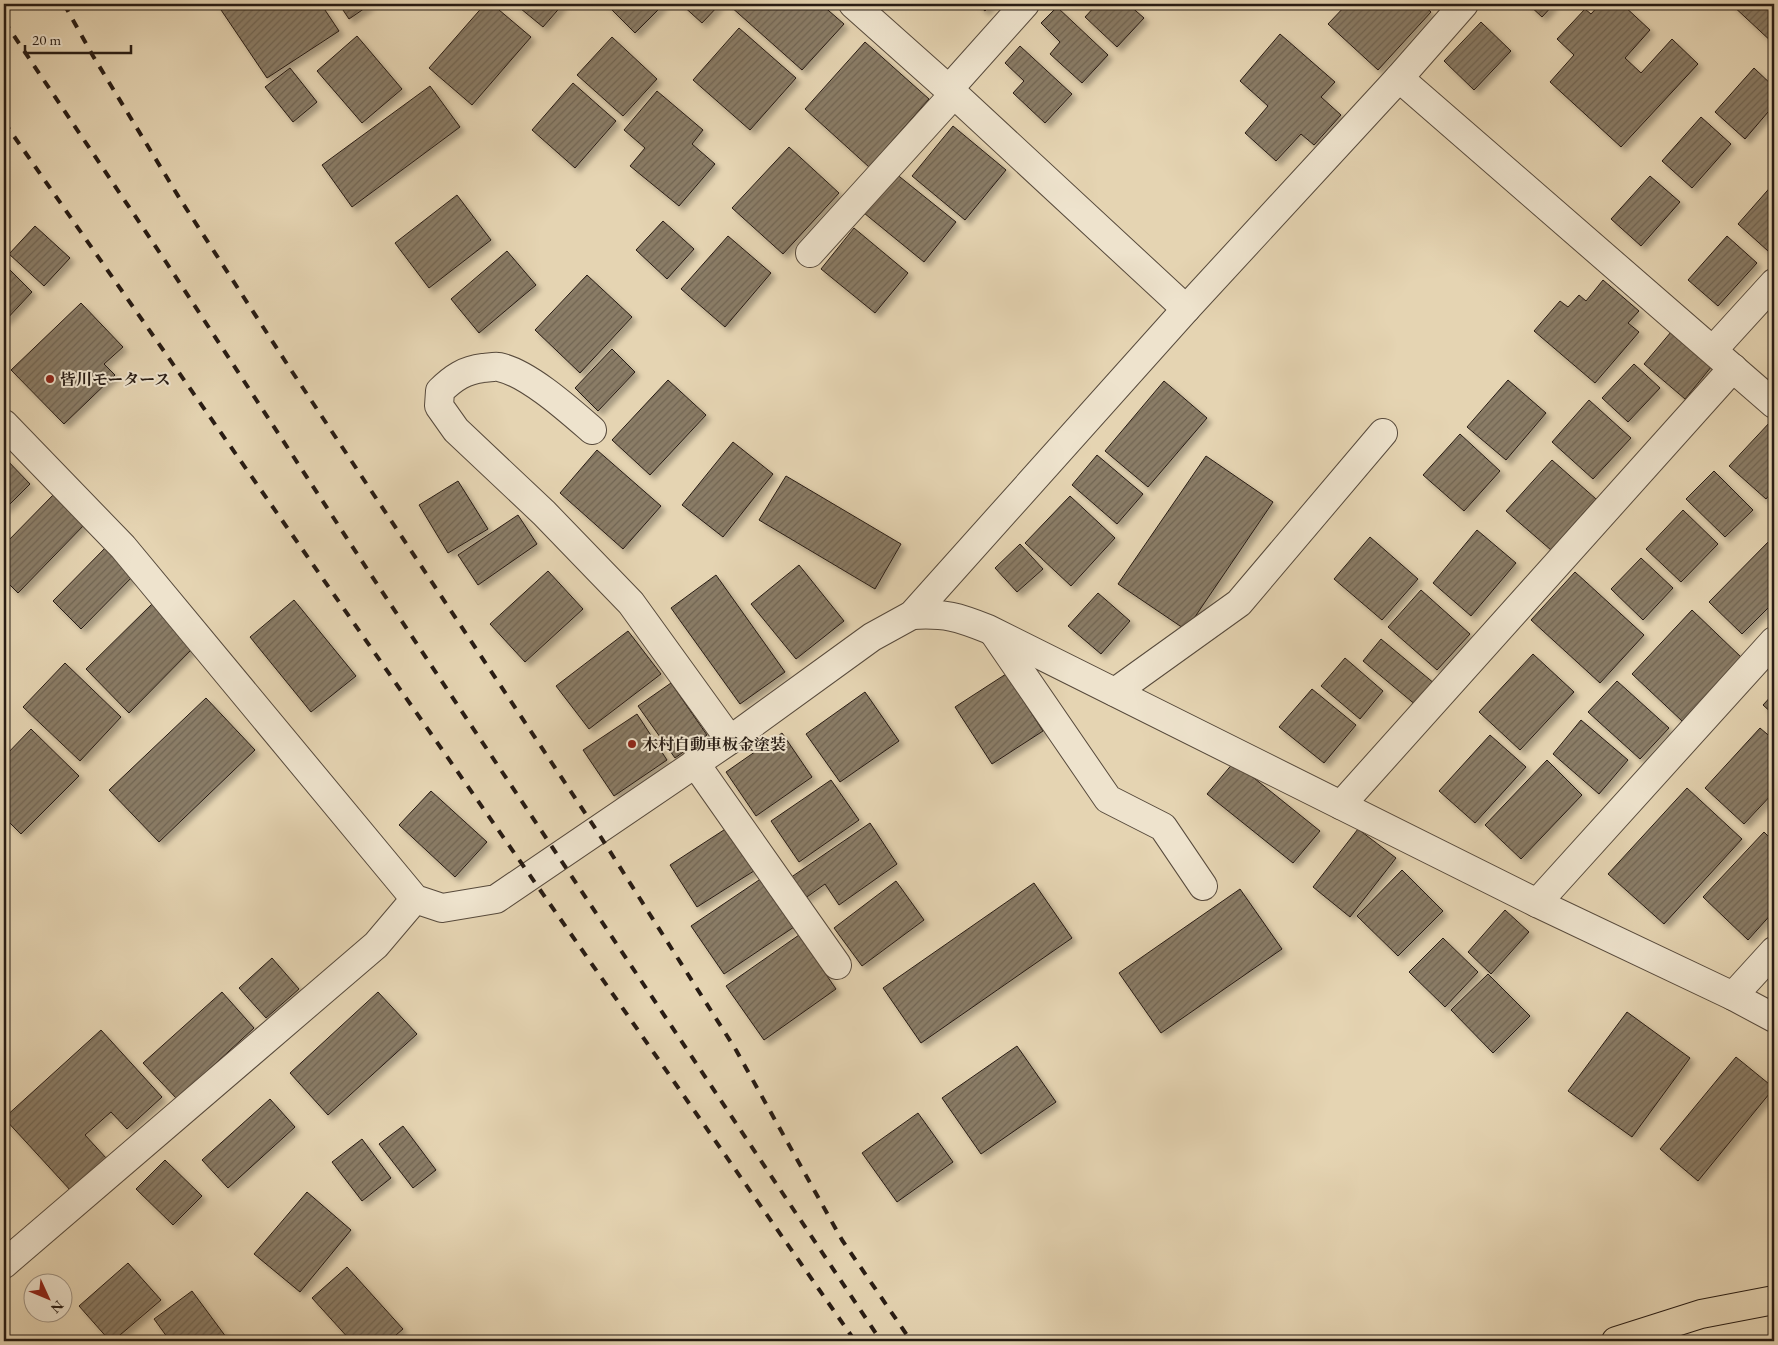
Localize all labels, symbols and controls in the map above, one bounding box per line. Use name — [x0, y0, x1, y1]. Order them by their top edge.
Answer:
scale bar — [25, 22, 131, 54]
text: 20 m — [32, 30, 61, 49]
place label: 皆川モータース — [60, 369, 171, 390]
marker: 皆川モータース — [44, 373, 56, 385]
place label: 木村自動車板金塗装 — [642, 734, 786, 755]
marker: 木村自動車板金塗装 — [626, 738, 638, 750]
north arrow — [22, 1272, 72, 1322]
text: N — [46, 1297, 68, 1318]

